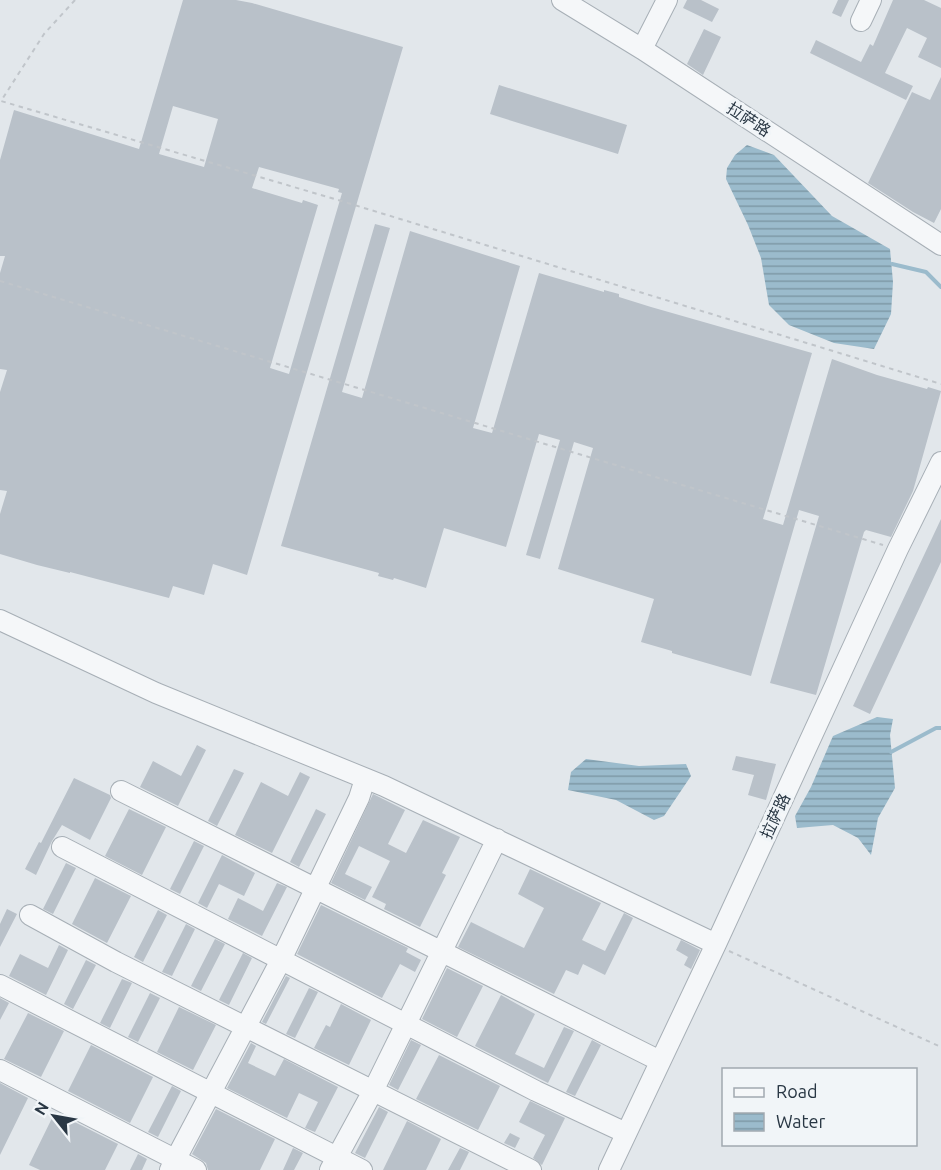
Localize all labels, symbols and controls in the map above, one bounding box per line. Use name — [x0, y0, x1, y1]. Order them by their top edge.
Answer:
street label: 拉萨路 — [724, 98, 774, 140]
street label: 拉萨路 — [757, 790, 793, 842]
legend — [722, 1068, 917, 1146]
text: Road — [776, 1081, 818, 1101]
north arrow — [24, 1086, 84, 1146]
text: N — [30, 1099, 52, 1118]
text: Water — [776, 1111, 826, 1131]

